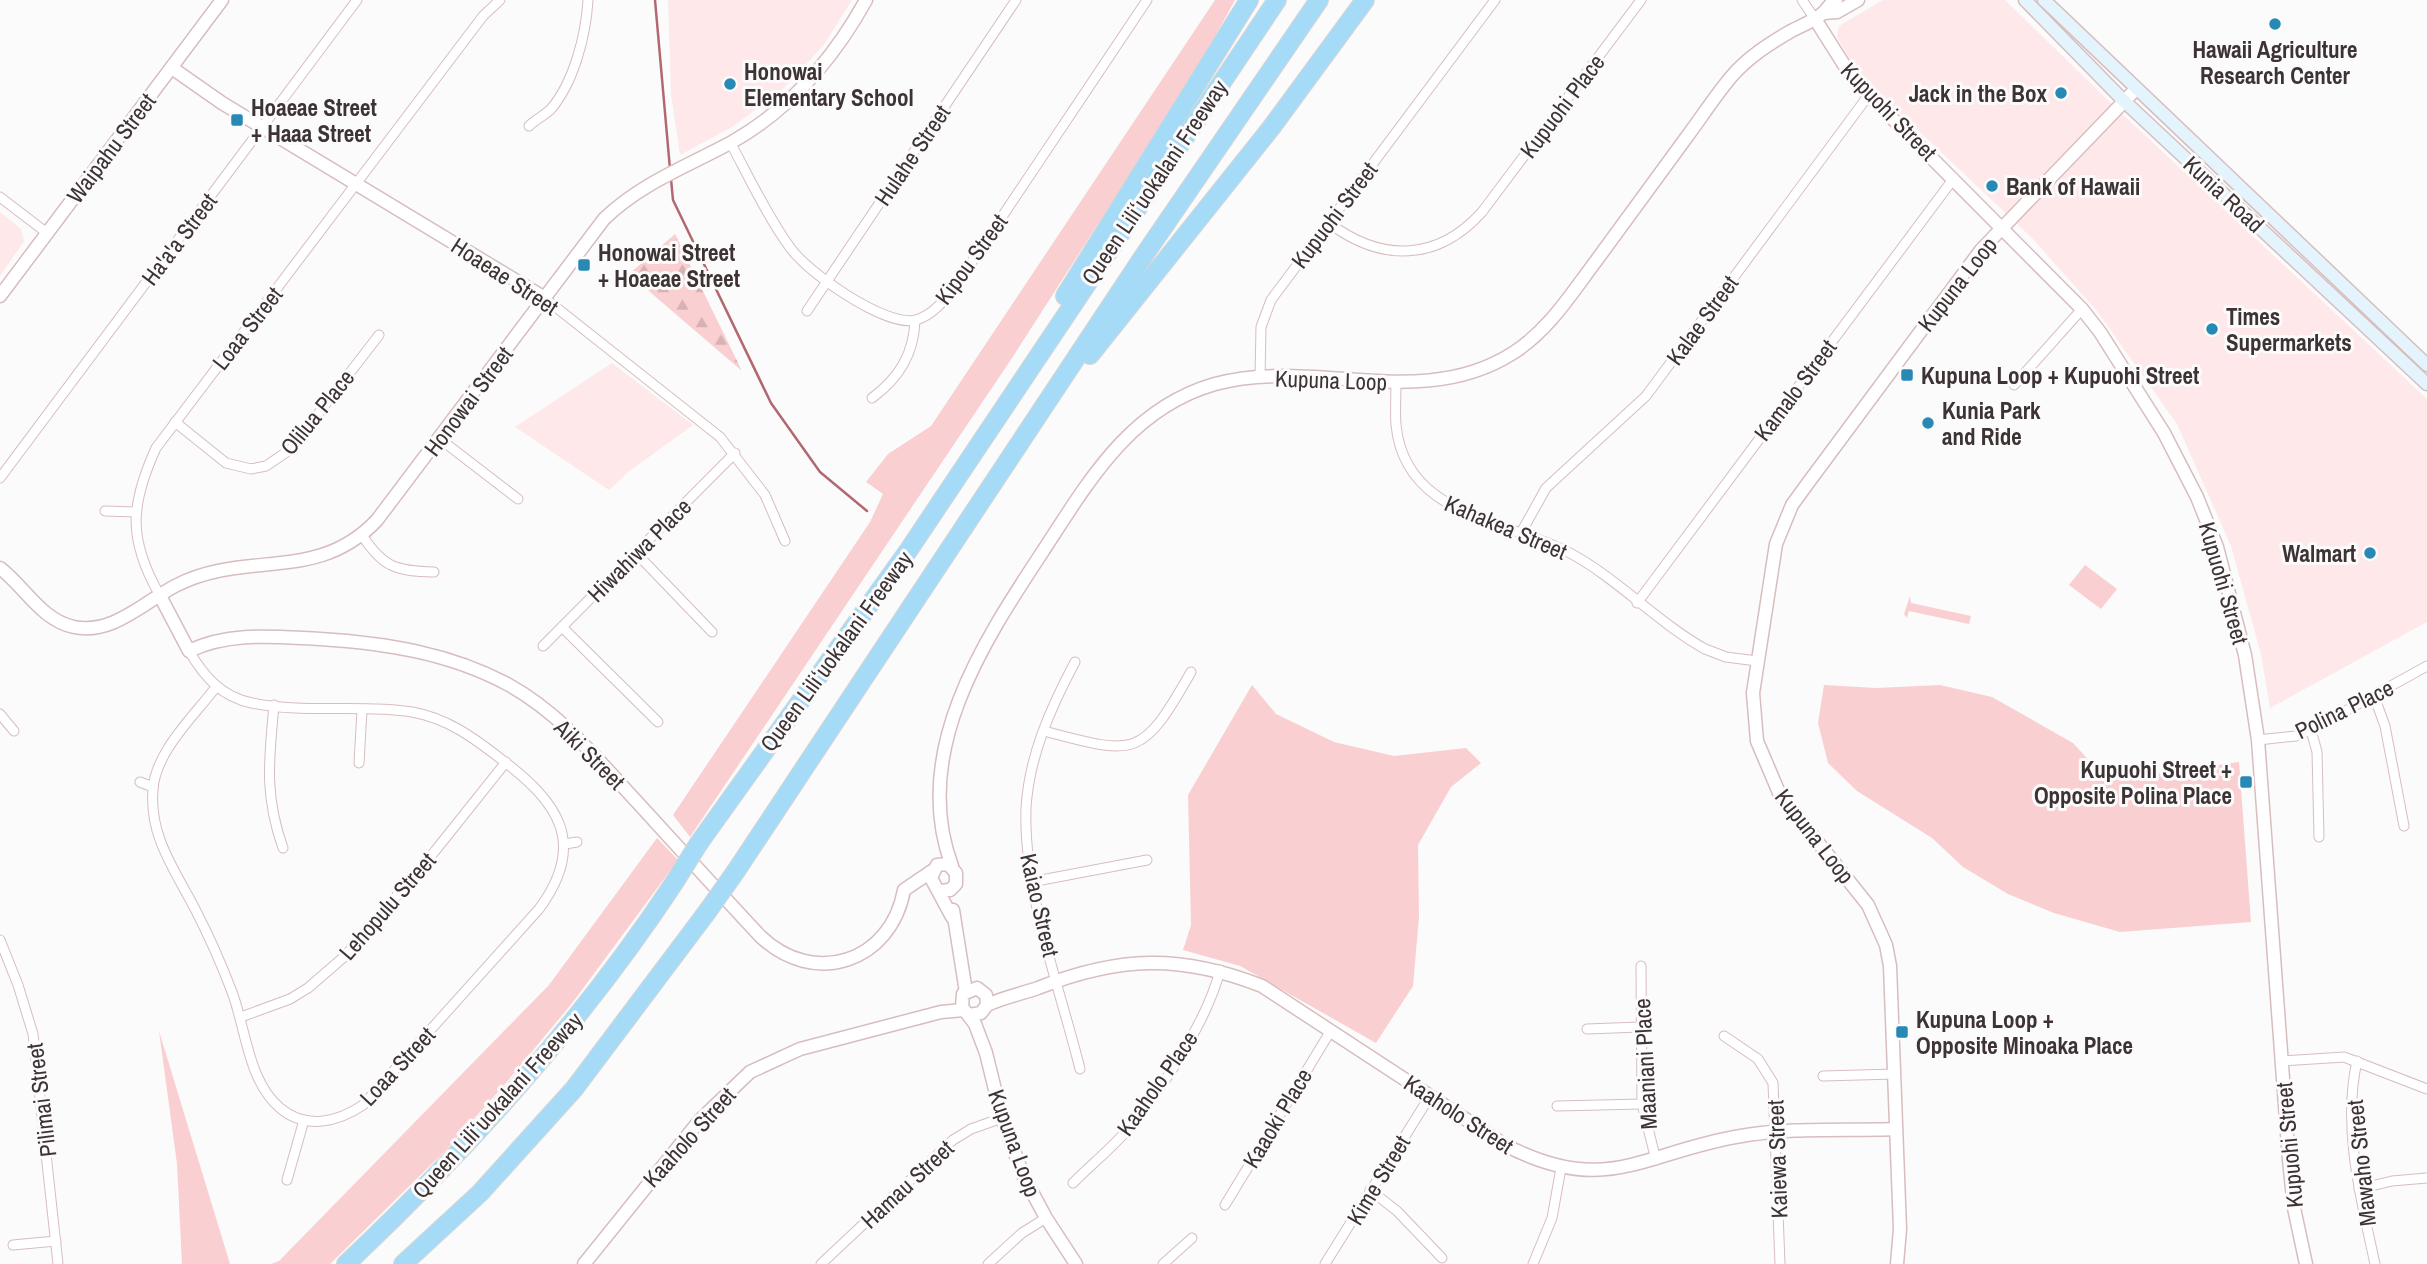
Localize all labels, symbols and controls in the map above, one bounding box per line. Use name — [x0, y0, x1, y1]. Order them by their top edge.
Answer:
marker: Hawaii Agriculture Research Center — [2267, 16, 2283, 32]
place label: Hawaii Agriculture Research Center — [2193, 34, 2357, 91]
street label: Kupuohi Place — [1513, 48, 1611, 164]
street label: Kupuohi Street — [1834, 55, 1944, 167]
place label: Honowai Elementary School — [744, 56, 914, 113]
street label: Queen Liliʻuokalani Freeway — [1074, 73, 1235, 291]
marker: Honowai Elementary School — [722, 76, 738, 92]
place label: Jack in the Box — [1909, 78, 2048, 109]
marker: Jack in the Box — [2053, 85, 2069, 101]
street label: Waipahu Street — [59, 87, 163, 209]
place label: Hoaeae Street + Haaa Street — [251, 92, 377, 149]
street label: Hulahe Street — [867, 99, 957, 211]
marker: Hoaeae Street + Haaa Street — [229, 112, 245, 128]
street label: Kunia Road — [2177, 149, 2271, 239]
street label: Kupuohi Street — [1284, 155, 1384, 275]
place label: Bank of Hawaii — [2006, 171, 2140, 202]
marker: Bank of Hawaii — [1984, 178, 2000, 194]
street label: Ha'a'a Street — [134, 187, 224, 291]
street label: Kipou Street — [928, 207, 1014, 311]
street label: Hoaeae Street — [446, 230, 564, 322]
street label: Kupuna Loop — [1910, 230, 2004, 338]
place label: Honowai Street + Hoaeae Street — [598, 237, 740, 294]
marker: Honowai Street + Hoaeae Street — [576, 257, 592, 273]
street label: Kalae Street — [1659, 269, 1745, 371]
street label: Loaa Street — [205, 280, 289, 376]
place label: Times Supermarkets — [2226, 301, 2352, 358]
marker: Times Supermarkets — [2204, 321, 2220, 337]
street label: Kamalo Street — [1747, 333, 1843, 447]
street label: Honowai Street — [417, 340, 519, 462]
place label: Kupuna Loop + Kupuohi Street — [1921, 360, 2199, 391]
street label: Olilua Place — [273, 363, 361, 461]
street label: Kupuna Loop — [1274, 363, 1388, 397]
marker: Kupuna Loop + Kupuohi Street — [1899, 367, 1915, 383]
place label: Kunia Park and Ride — [1942, 395, 2041, 452]
marker: Kunia Park and Ride — [1920, 415, 1936, 431]
street label: Kahakea Street — [1440, 487, 1572, 567]
street label: Hiwahiwa Place — [580, 491, 698, 609]
street label: Kupuohi Street — [2192, 518, 2256, 648]
place label: Walmart — [2282, 538, 2356, 569]
street label: Queen Liliʻuokalani Freeway — [753, 544, 920, 758]
marker: Walmart — [2362, 545, 2378, 561]
street label: Polina Place — [2290, 672, 2398, 746]
street label: Aiki Street — [547, 711, 632, 796]
place label: Kupuohi Street + Opposite Polina Place — [2034, 754, 2232, 811]
marker: Kupuohi Street + Opposite Polina Place — [2238, 774, 2254, 790]
street label: Kupuna Loop — [1768, 782, 1862, 890]
street label: Lehopulu Street — [332, 846, 442, 966]
street label: Kaiao Street — [1013, 850, 1067, 960]
street label: Maaniani Place — [1626, 998, 1664, 1130]
place label: Kupuna Loop + Opposite Minoaka Place — [1916, 1004, 2133, 1061]
street label: Queen Liliʻuokalani Freeway — [405, 1005, 590, 1205]
street label: Loaa Street — [352, 1020, 442, 1112]
street label: Kaaholo Place — [1109, 1024, 1205, 1142]
marker: Kupuna Loop + Opposite Minoaka Place — [1894, 1024, 1910, 1040]
street label: Pilimai Street — [19, 1041, 63, 1159]
street label: Kaaoki Place — [1235, 1062, 1319, 1174]
street label: Kaaholo Street — [1398, 1067, 1520, 1161]
street label: Kaaholo Street — [636, 1080, 742, 1194]
street label: Kupuohi Street — [2268, 1081, 2310, 1209]
street label: Kupuna Loop — [981, 1085, 1049, 1201]
street label: Mawaho Street — [2339, 1098, 2383, 1228]
street label: Kaiewa Street — [1759, 1099, 1795, 1219]
street label: Kime Street — [1339, 1129, 1417, 1231]
street label: Hamau Street — [854, 1133, 960, 1235]

